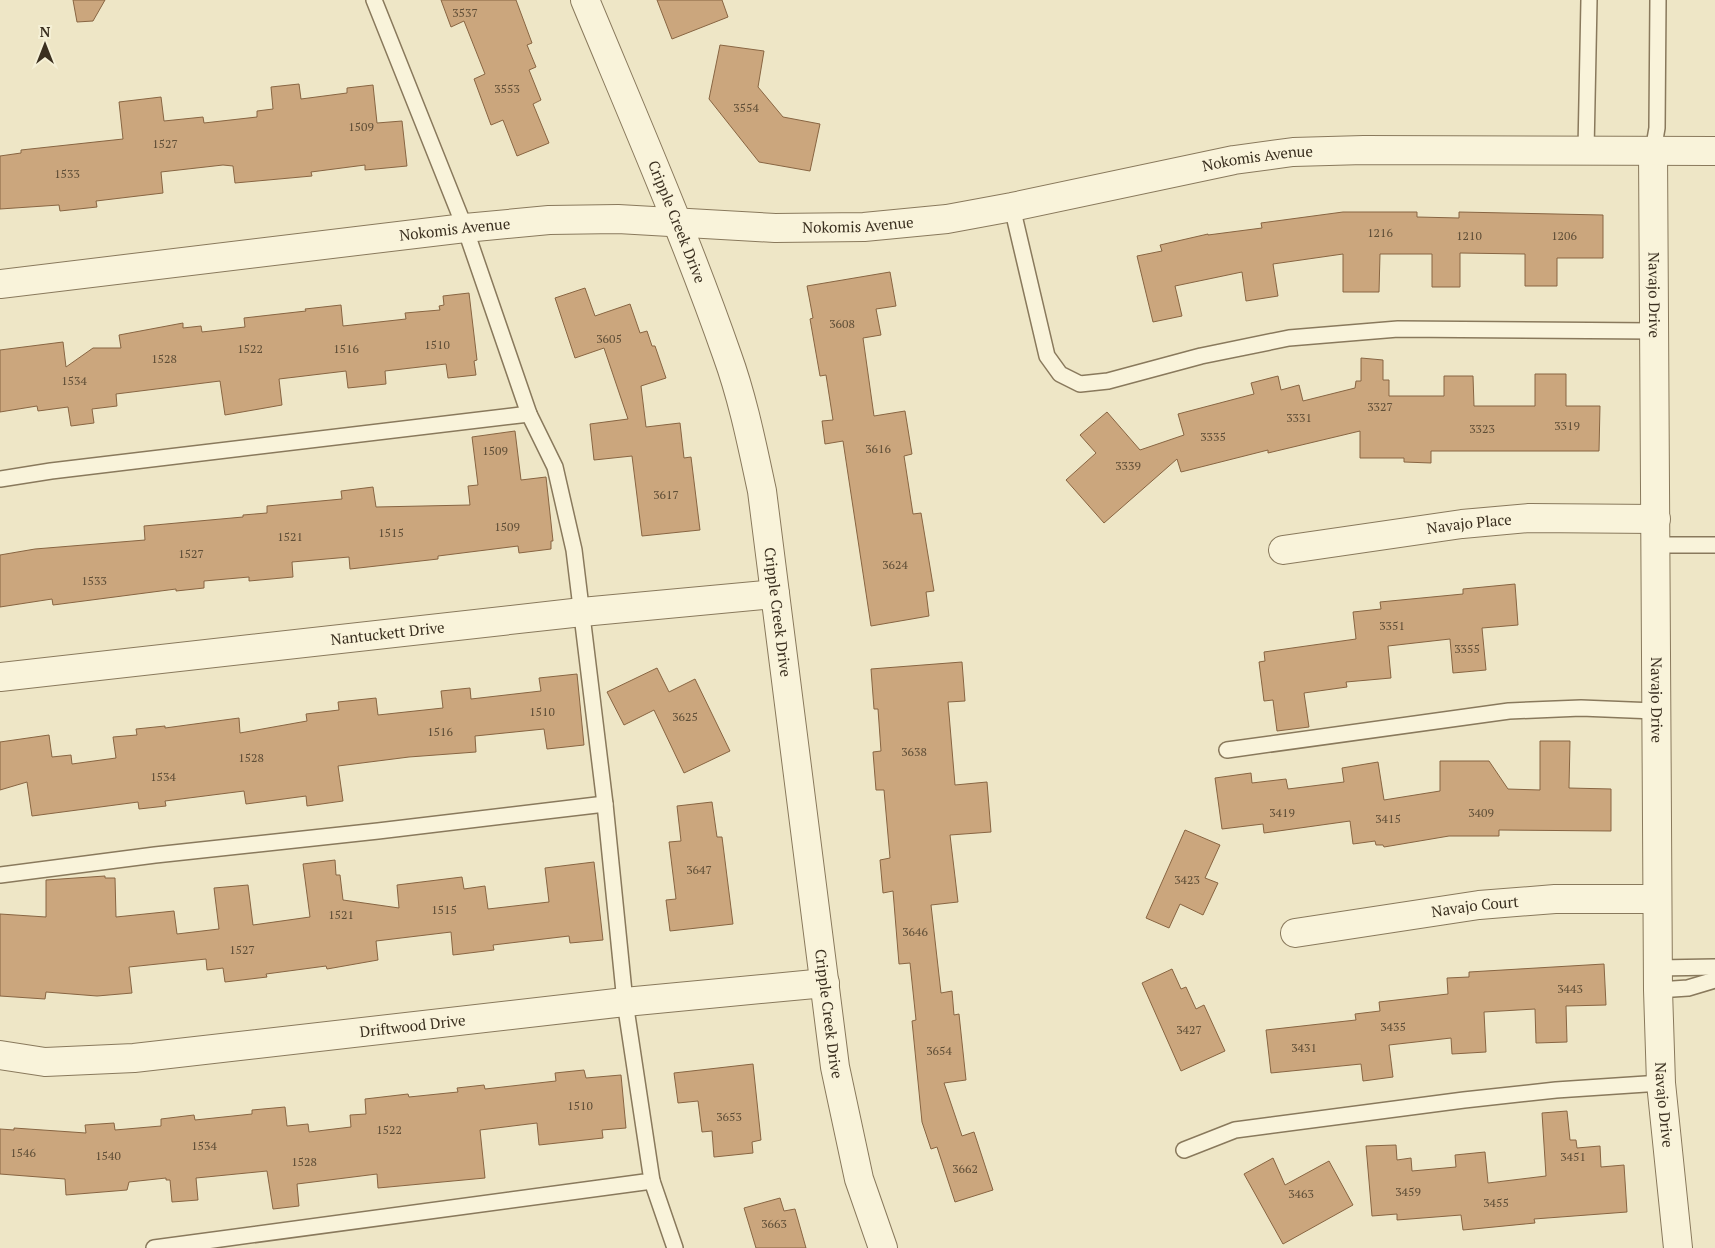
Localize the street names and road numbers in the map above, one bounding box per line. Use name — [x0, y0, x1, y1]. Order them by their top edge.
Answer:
street label: Nokomis Avenue — [1200, 140, 1313, 175]
street label: Cripple Creek Drive — [644, 157, 711, 286]
street label: Nokomis Avenue — [802, 211, 914, 237]
street label: Nokomis Avenue — [398, 213, 511, 245]
street label: Navajo Drive — [1645, 252, 1665, 338]
street label: Navajo Place — [1425, 509, 1512, 538]
street label: Cripple Creek Drive — [760, 546, 796, 678]
street label: Nantuckett Drive — [330, 616, 445, 649]
street label: Navajo Drive — [1647, 657, 1668, 743]
street label: Navajo Court — [1430, 891, 1520, 921]
street label: Cripple Creek Drive — [811, 948, 848, 1080]
street label: Driftwood Drive — [358, 1009, 467, 1041]
street label: Navajo Drive — [1651, 1062, 1679, 1148]

